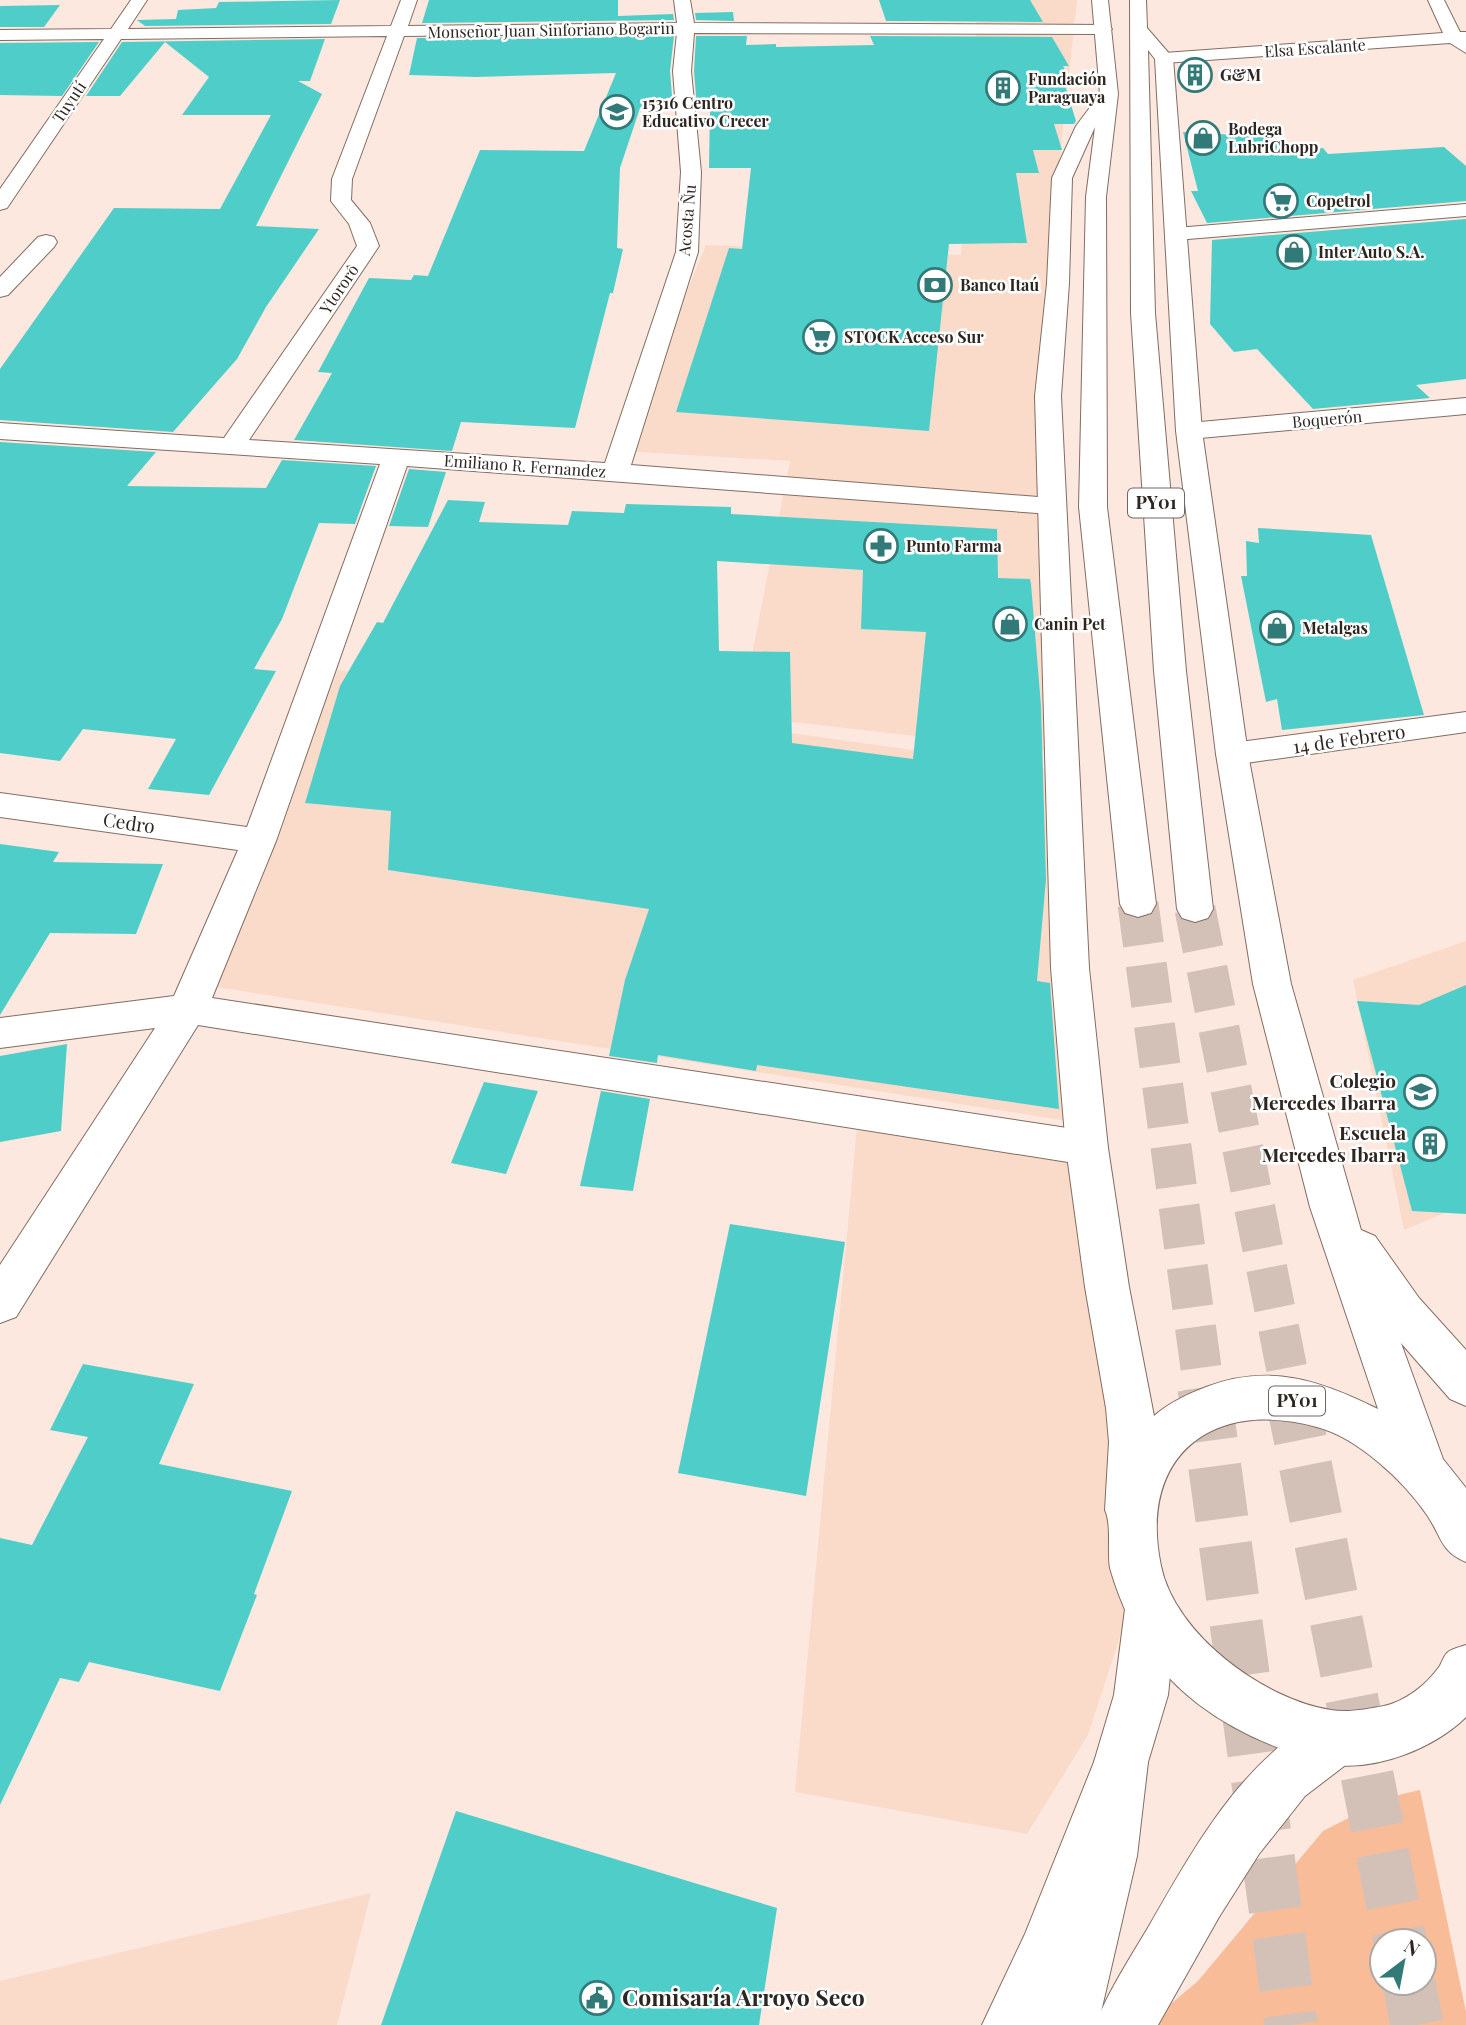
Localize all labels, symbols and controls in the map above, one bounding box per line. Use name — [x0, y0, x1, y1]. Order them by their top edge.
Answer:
street label: Monseñor Juan Sinforiano Bogarin — [427, 17, 675, 42]
street label: Elsa Escalante — [1263, 33, 1366, 62]
building icon: G&M — [1176, 56, 1214, 94]
place label: G&M — [1220, 64, 1261, 85]
place label: Fundación Paraguaya — [1028, 68, 1107, 107]
building icon: Fundación Paraguaya — [984, 69, 1022, 107]
street label: Tuyutí — [47, 77, 90, 127]
place label: 15316 Centro Educativo Crecer — [642, 92, 769, 131]
school or university icon: 15316 Centro Educativo Crecer — [598, 93, 636, 131]
place label: Bodega LubriChopp — [1228, 118, 1318, 157]
shop icon: Bodega LubriChopp — [1184, 119, 1222, 157]
supermarket icon: Copetrol — [1262, 182, 1300, 220]
street label: Acosta Ñu — [673, 183, 700, 258]
place label: Copetrol — [1306, 190, 1371, 211]
shop icon: Inter Auto S.A. — [1275, 233, 1313, 271]
place label: Inter Auto S.A. — [1318, 241, 1425, 262]
street label: Ytororô — [314, 260, 363, 318]
bank icon: Banco Itaú — [916, 266, 954, 304]
place label: Banco Itaú — [960, 274, 1039, 295]
supermarket icon: STOCK Acceso Sur — [801, 318, 839, 356]
place label: STOCK Acceso Sur — [844, 326, 984, 347]
street label: Boquerón — [1291, 405, 1363, 432]
street label: Emiliano R. Fernandez — [443, 449, 607, 482]
road number: PY01 — [1128, 489, 1184, 518]
pharmacy icon: Punto Farma — [862, 527, 900, 565]
place label: Punto Farma — [906, 535, 1003, 556]
shop icon: Canin Pet — [991, 605, 1029, 643]
shop icon: Metalgas — [1258, 609, 1296, 647]
place label: Canin Pet — [1034, 613, 1106, 634]
place label: Metalgas — [1302, 617, 1368, 638]
street label: 14 de Febrero — [1291, 717, 1407, 759]
street label: Cedro — [101, 806, 157, 839]
place label: Colegio Mercedes Ibarra — [1252, 1067, 1396, 1115]
school or university icon: Colegio Mercedes Ibarra — [1402, 1073, 1440, 1111]
place label: Escuela Mercedes Ibarra — [1262, 1119, 1406, 1167]
building icon: Escuela Mercedes Ibarra — [1411, 1125, 1449, 1163]
road number: PY01 — [1269, 1386, 1325, 1416]
north arrow — [1368, 1927, 1438, 1997]
text: N — [1400, 1932, 1425, 1962]
public building icon: Comisaría Arroyo Seco — [578, 1979, 616, 2017]
place label: Comisaría Arroyo Seco — [622, 1981, 865, 2012]

